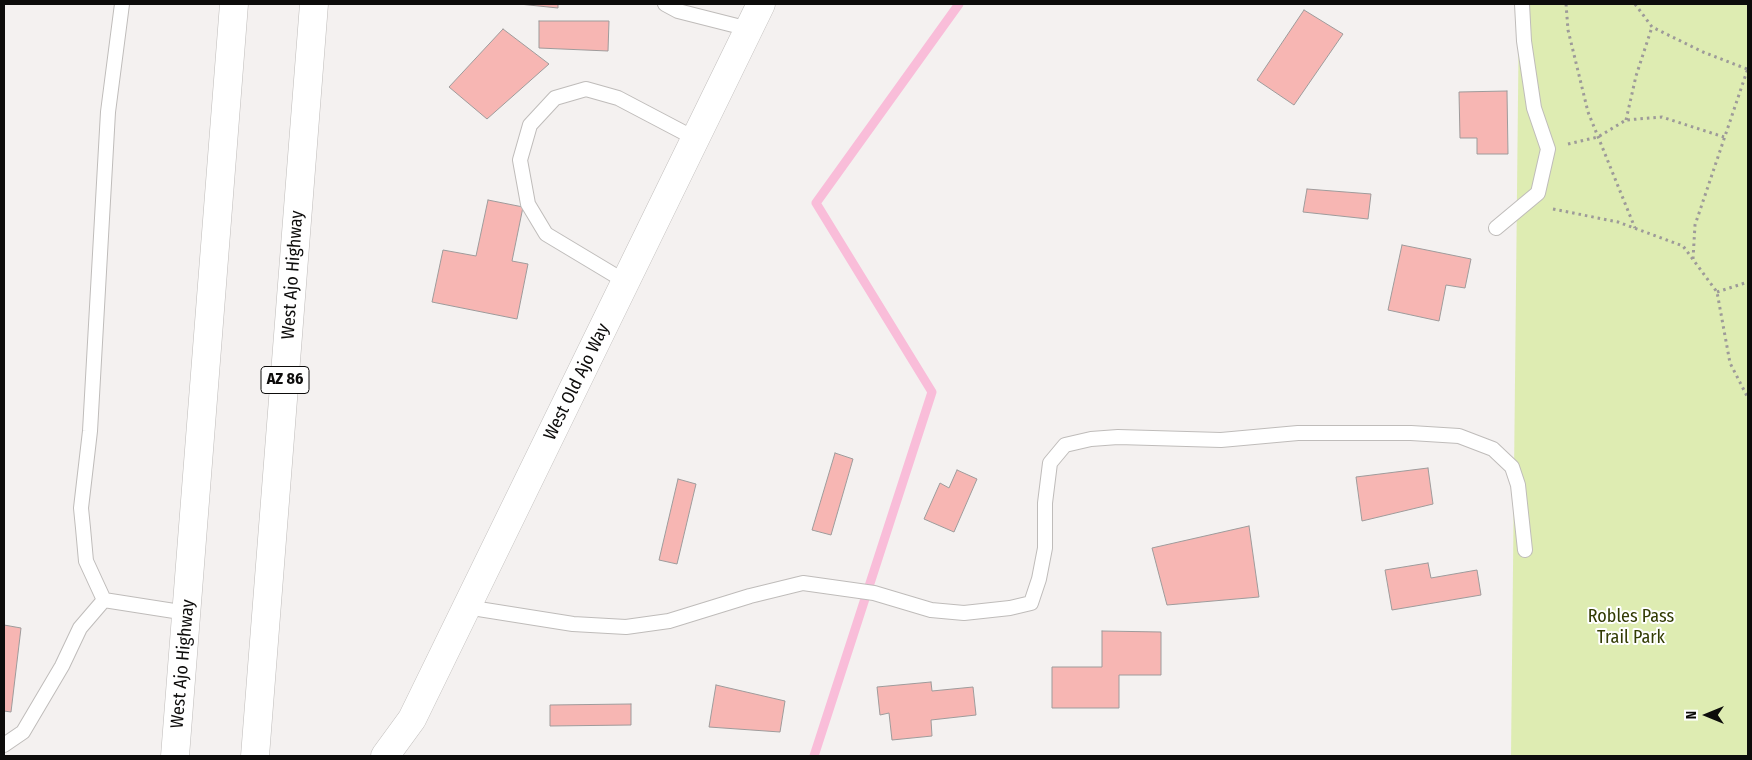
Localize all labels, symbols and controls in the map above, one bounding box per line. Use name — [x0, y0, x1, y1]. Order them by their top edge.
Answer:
street label: West Ajo Highway — [278, 210, 308, 340]
street label: West Old Ajo Way — [539, 320, 615, 444]
road number: AZ 86 — [261, 366, 309, 394]
street label: West Ajo Highway — [167, 599, 199, 729]
park label: Robles Pass Trail Park — [1588, 606, 1674, 649]
north arrow — [1682, 690, 1732, 740]
text: N — [1683, 711, 1700, 719]

